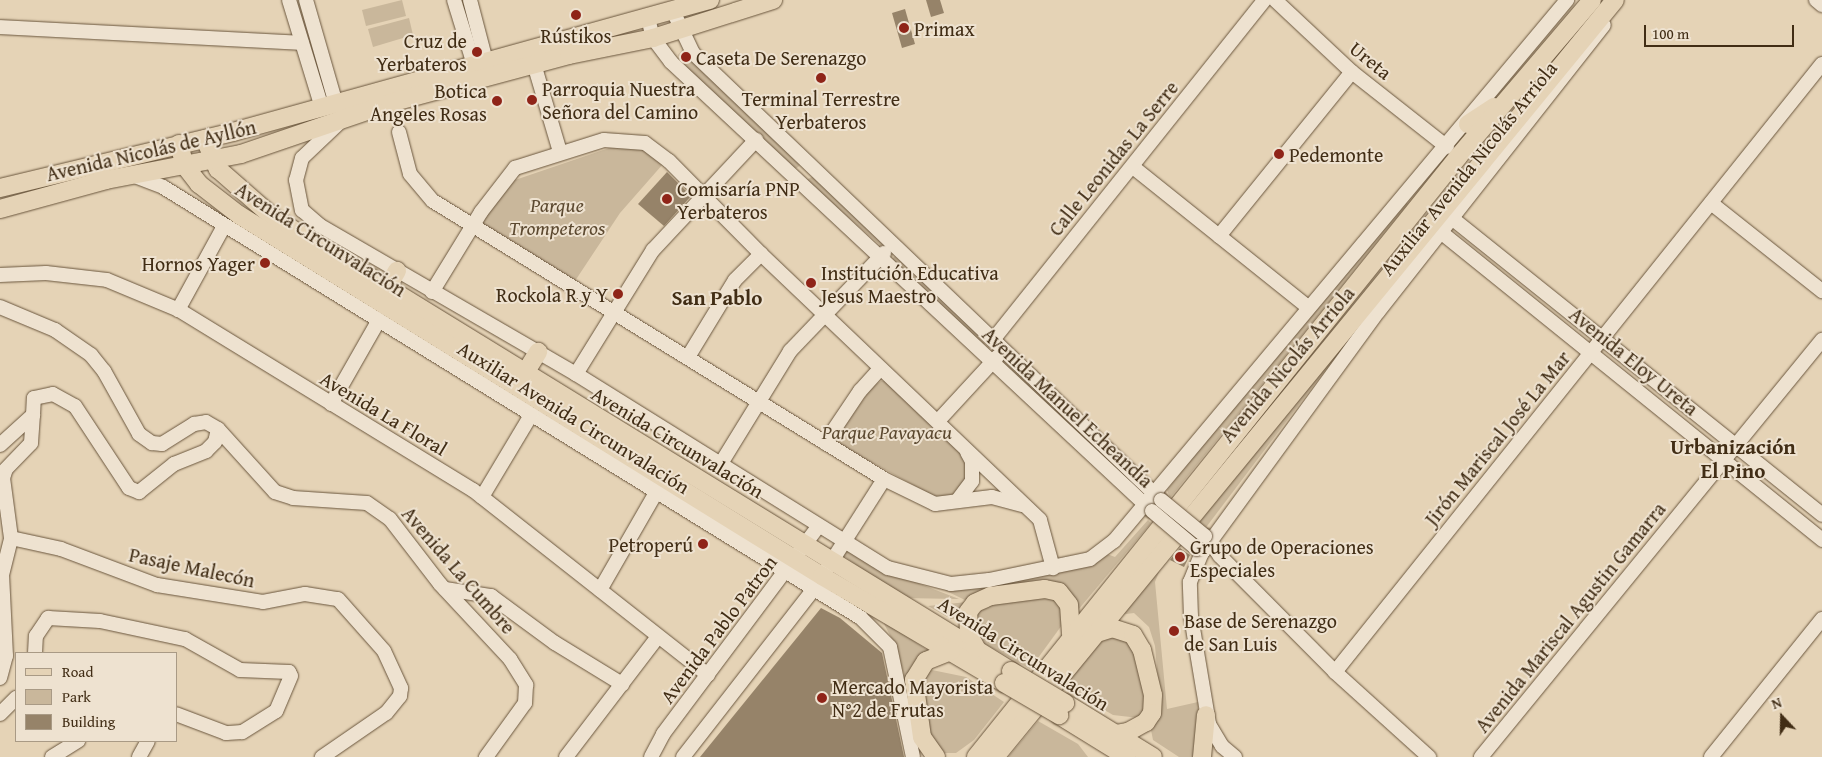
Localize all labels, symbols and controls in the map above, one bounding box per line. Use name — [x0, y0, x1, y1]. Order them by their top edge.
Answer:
marker: Rústikos — [570, 9, 582, 21]
scale bar — [1647, 15, 1797, 47]
place label: Primax — [914, 16, 975, 40]
marker: Primax — [898, 22, 910, 34]
place label: Rústikos — [541, 23, 611, 47]
text: 100 m — [1652, 23, 1689, 44]
place label: Cruz de Yerbateros — [376, 29, 467, 76]
street label: Ureta — [1345, 36, 1397, 84]
place label: Caseta De Serenazgo — [696, 45, 867, 69]
marker: Cruz de Yerbateros — [471, 46, 483, 58]
marker: Caseta De Serenazgo — [680, 51, 692, 63]
street label: Auxiliar Avenida Nicolás Arriola — [1374, 56, 1562, 280]
marker: Terminal Terrestre Yerbateros — [815, 72, 827, 84]
place label: Parroquia Nuestra Señora del Camino — [542, 76, 698, 123]
street label: Calle Leonidas La Serre — [1043, 76, 1183, 240]
place label: Botica Angeles Rosas — [370, 78, 487, 125]
place label: Terminal Terrestre Yerbateros — [742, 86, 900, 133]
marker: Parroquia Nuestra Señora del Camino — [526, 94, 538, 106]
marker: Botica Angeles Rosas — [491, 95, 503, 107]
street label: Avenida Nicolás de Ayllón — [44, 114, 258, 186]
place label: Pedemonte — [1289, 142, 1383, 166]
marker: Pedemonte — [1273, 148, 1285, 160]
place label: Comisaría PNP Yerbateros — [677, 176, 800, 223]
street label: Avenida Circunvalación — [231, 177, 411, 301]
park label: Parque Trompeteros — [509, 192, 605, 239]
marker: Comisaría PNP Yerbateros — [661, 193, 673, 205]
place label: Hornos Yager — [142, 251, 255, 275]
marker: Hornos Yager — [259, 257, 271, 269]
place label: Institución Educativa Jesus Maestro — [821, 260, 999, 307]
marker: Institución Educativa Jesus Maestro — [805, 277, 817, 289]
street label: Avenida Nicolás Arriola — [1215, 281, 1359, 447]
place label: Rockola R y Y — [496, 282, 608, 306]
district label: San Pablo — [672, 285, 762, 311]
marker: Rockola R y Y — [612, 288, 624, 300]
street label: Avenida Eloy Ureta — [1565, 302, 1703, 420]
street label: Avenida Manuel Echeandía — [978, 322, 1158, 492]
street label: Auxiliar Avenida Circunvalación — [454, 336, 694, 498]
street label: Jirón Mariscal José La Mar — [1419, 346, 1575, 530]
street label: Avenida La Floral — [316, 366, 452, 460]
street label: Avenida Circunvalación — [588, 381, 768, 503]
park label: Parque Pavayacu — [822, 419, 952, 443]
district label: Urbanización El Pino — [1670, 434, 1796, 484]
street label: Avenida Mariscal Agustin Gamarra — [1470, 497, 1670, 737]
street label: Avenida La Cumbre — [397, 501, 521, 639]
place label: Petroperú — [608, 532, 693, 556]
place label: Grupo de Operaciones Especiales — [1190, 534, 1374, 581]
marker: Petroperú — [697, 538, 709, 550]
street label: Pasaje Malecón — [127, 542, 257, 592]
street label: Avenida Pablo Patron — [655, 550, 781, 708]
marker: Grupo de Operaciones Especiales — [1174, 551, 1186, 563]
street label: Avenida Circunvalación — [934, 591, 1114, 715]
place label: Base de Serenazgo de San Luis — [1184, 608, 1337, 655]
marker: Base de Serenazgo de San Luis — [1168, 625, 1180, 637]
legend — [15, 652, 178, 742]
text: Road — [62, 661, 93, 682]
place label: Mercado Mayorista N°2 de Frutas — [832, 674, 993, 721]
text: Park — [62, 686, 91, 707]
marker: Mercado Mayorista N°2 de Frutas — [816, 692, 828, 704]
north arrow — [1757, 692, 1807, 742]
text: N — [1769, 692, 1785, 714]
text: Building — [62, 711, 115, 732]

